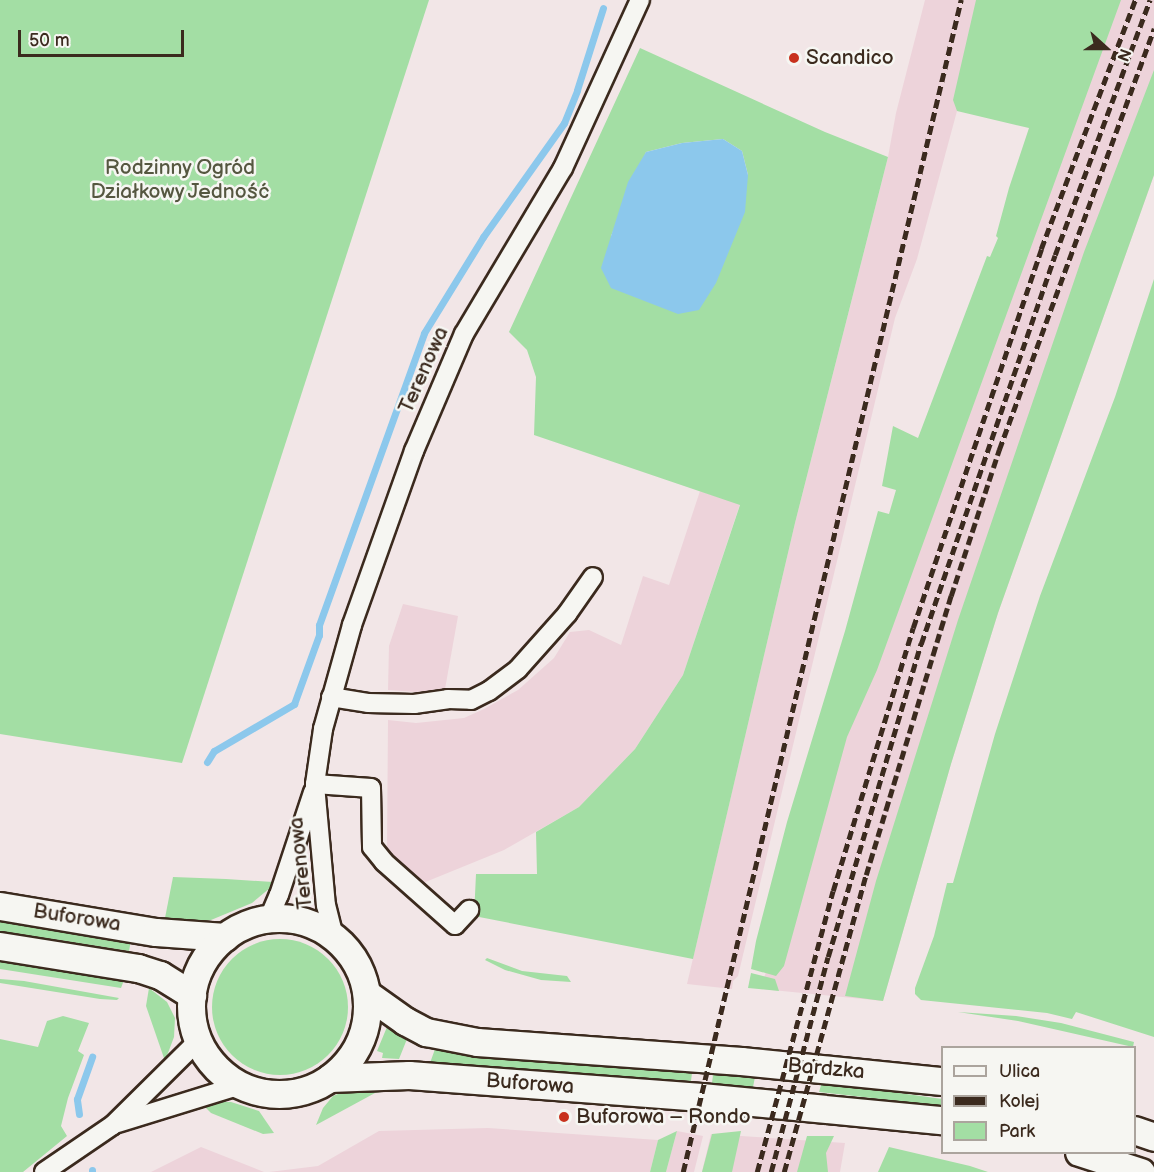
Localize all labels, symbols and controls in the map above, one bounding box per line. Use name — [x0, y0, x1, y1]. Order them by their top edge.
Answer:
scale bar — [21, 18, 188, 56]
north arrow — [1076, 18, 1136, 78]
text: 50 m — [29, 30, 70, 51]
place label: Scandico — [806, 45, 894, 71]
text: N — [1112, 46, 1134, 64]
marker: Scandico — [787, 51, 801, 65]
park label: Rodzinny Ogród Działkowy Jedność — [89, 155, 271, 205]
street label: Terenowa — [394, 323, 454, 417]
street label: Terenowa — [284, 816, 318, 910]
street label: Buforowa — [31, 899, 123, 937]
legend — [941, 1046, 1136, 1154]
street label: Bardzka — [786, 1053, 866, 1085]
text: Ulica — [999, 1061, 1040, 1082]
street label: Buforowa — [485, 1068, 575, 1100]
text: Kolej — [999, 1091, 1039, 1112]
place label: Buforowa – Rondo — [576, 1104, 752, 1130]
marker: Buforowa – Rondo — [557, 1110, 571, 1124]
text: Park — [999, 1121, 1035, 1142]

